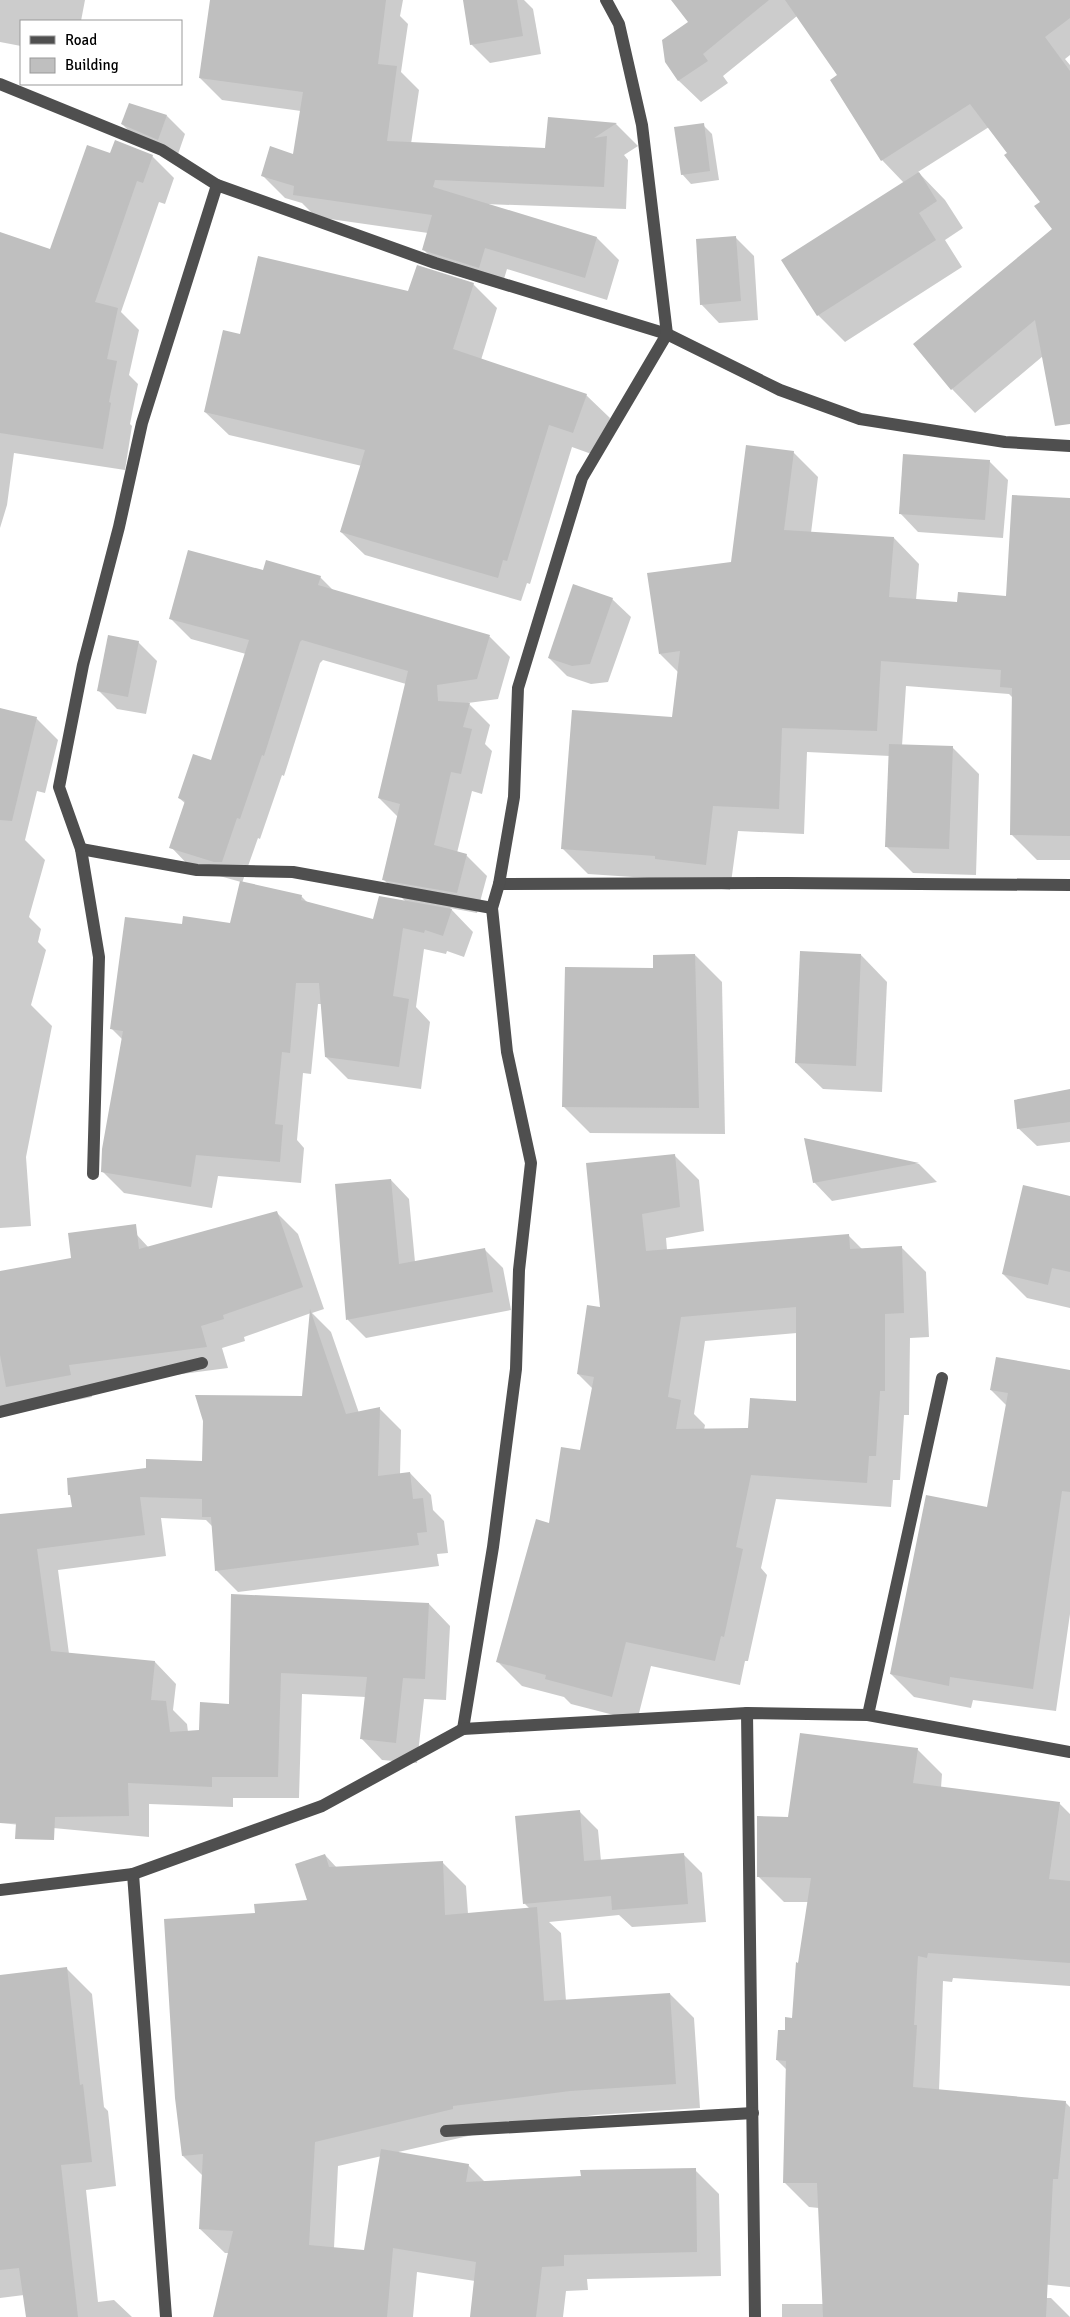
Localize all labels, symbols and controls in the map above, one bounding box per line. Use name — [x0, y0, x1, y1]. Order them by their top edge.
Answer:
legend — [20, 20, 182, 85]
text: Road — [65, 31, 97, 49]
text: Building — [65, 56, 119, 74]

